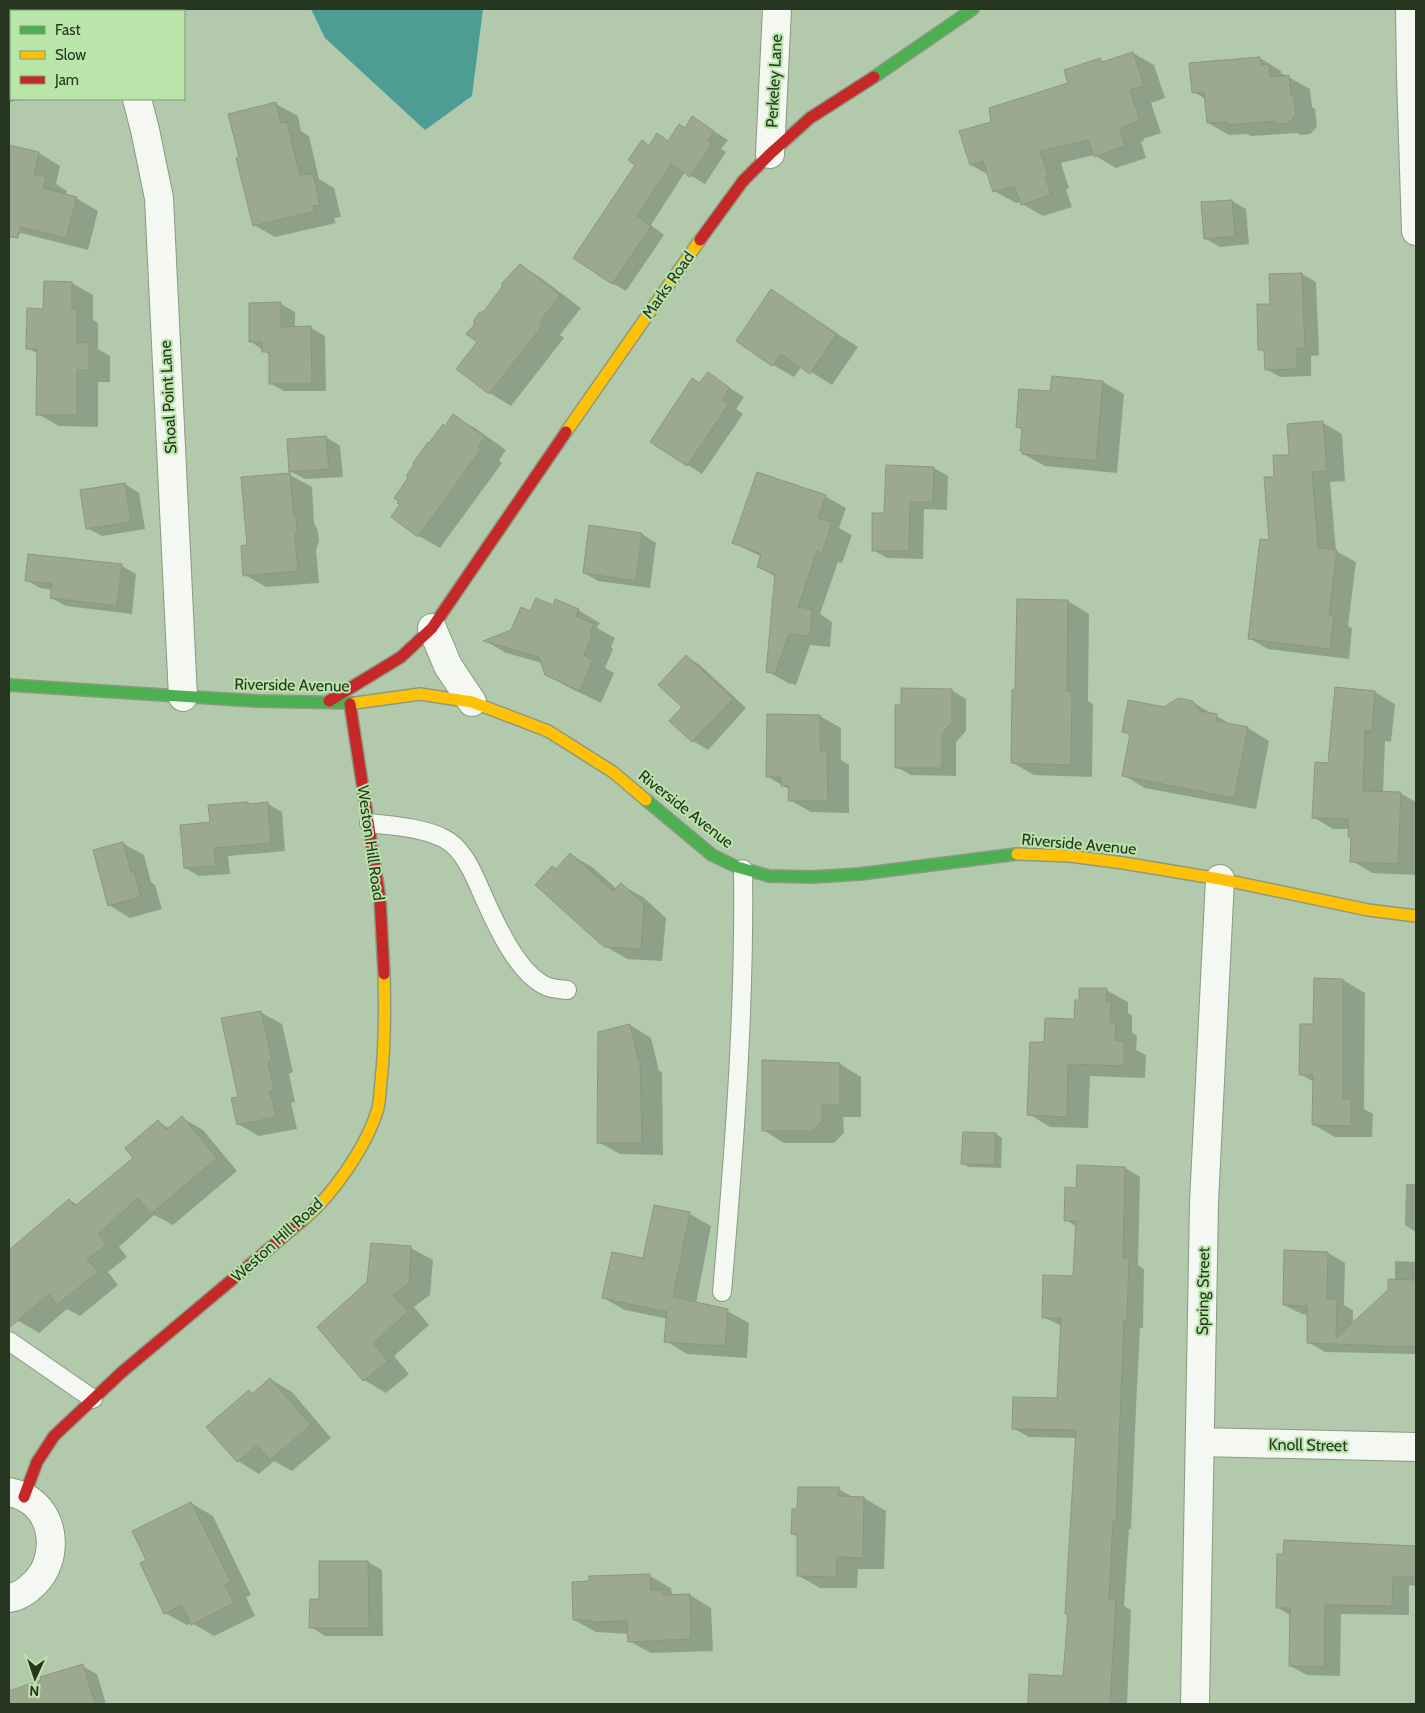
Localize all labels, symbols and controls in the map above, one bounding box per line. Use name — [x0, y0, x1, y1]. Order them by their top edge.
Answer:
legend — [10, 10, 185, 100]
text: Fast — [55, 21, 80, 39]
street label: Perkeley Lane — [762, 34, 786, 128]
text: Slow — [55, 46, 86, 64]
text: Jam — [54, 71, 79, 89]
street label: Marks Road — [638, 248, 698, 322]
street label: Shoal Point Lane — [156, 340, 180, 454]
street label: Riverside Avenue — [234, 674, 350, 696]
street label: Riverside Avenue — [635, 766, 737, 852]
street label: Weston Hill Road — [353, 784, 389, 902]
street label: Riverside Avenue — [1021, 830, 1137, 858]
street label: Weston Hill Road — [227, 1194, 327, 1286]
street label: Spring Street — [1193, 1246, 1213, 1335]
street label: Knoll Street — [1268, 1435, 1348, 1455]
north arrow — [10, 1653, 60, 1703]
text: N — [29, 1682, 40, 1700]

